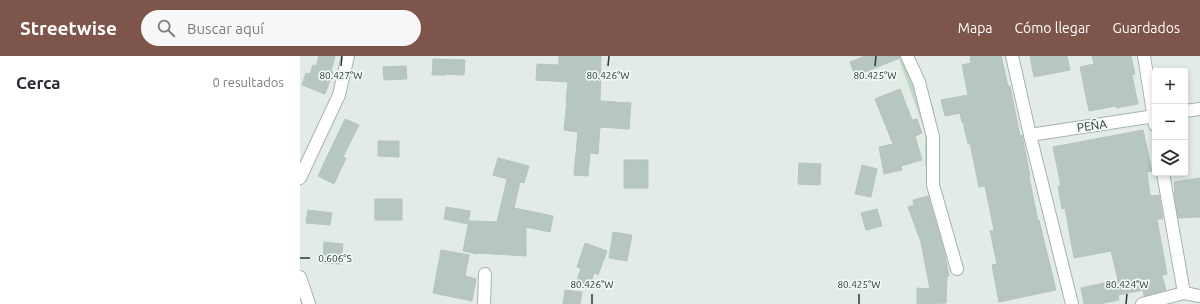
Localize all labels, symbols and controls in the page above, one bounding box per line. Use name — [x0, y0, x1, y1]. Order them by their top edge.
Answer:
search box — [141, 10, 421, 46]
text: Streetwise — [20, 17, 117, 39]
icon: search — [155, 17, 177, 39]
text: Buscar aquí — [187, 20, 264, 37]
text: Mapa — [958, 20, 993, 36]
text: Cómo llegar — [1015, 20, 1090, 36]
text: Guardados — [1112, 20, 1180, 36]
map controls — [1152, 68, 1188, 176]
button: + — [1152, 68, 1188, 104]
text: 80.427°W — [319, 70, 363, 81]
text: 80.426°W — [586, 70, 630, 81]
text: 80.425°W — [853, 70, 897, 81]
text: Cerca — [16, 73, 61, 92]
text: 0 resultados — [213, 75, 284, 89]
button: − — [1152, 104, 1188, 140]
street label: PEÑA — [1076, 117, 1108, 134]
button: layers — [1152, 140, 1188, 176]
text: 0.606°S — [318, 253, 352, 264]
text: 80.426°W — [570, 279, 614, 290]
text: 80.425°W — [837, 279, 881, 290]
text: 80.424°W — [1105, 279, 1149, 290]

